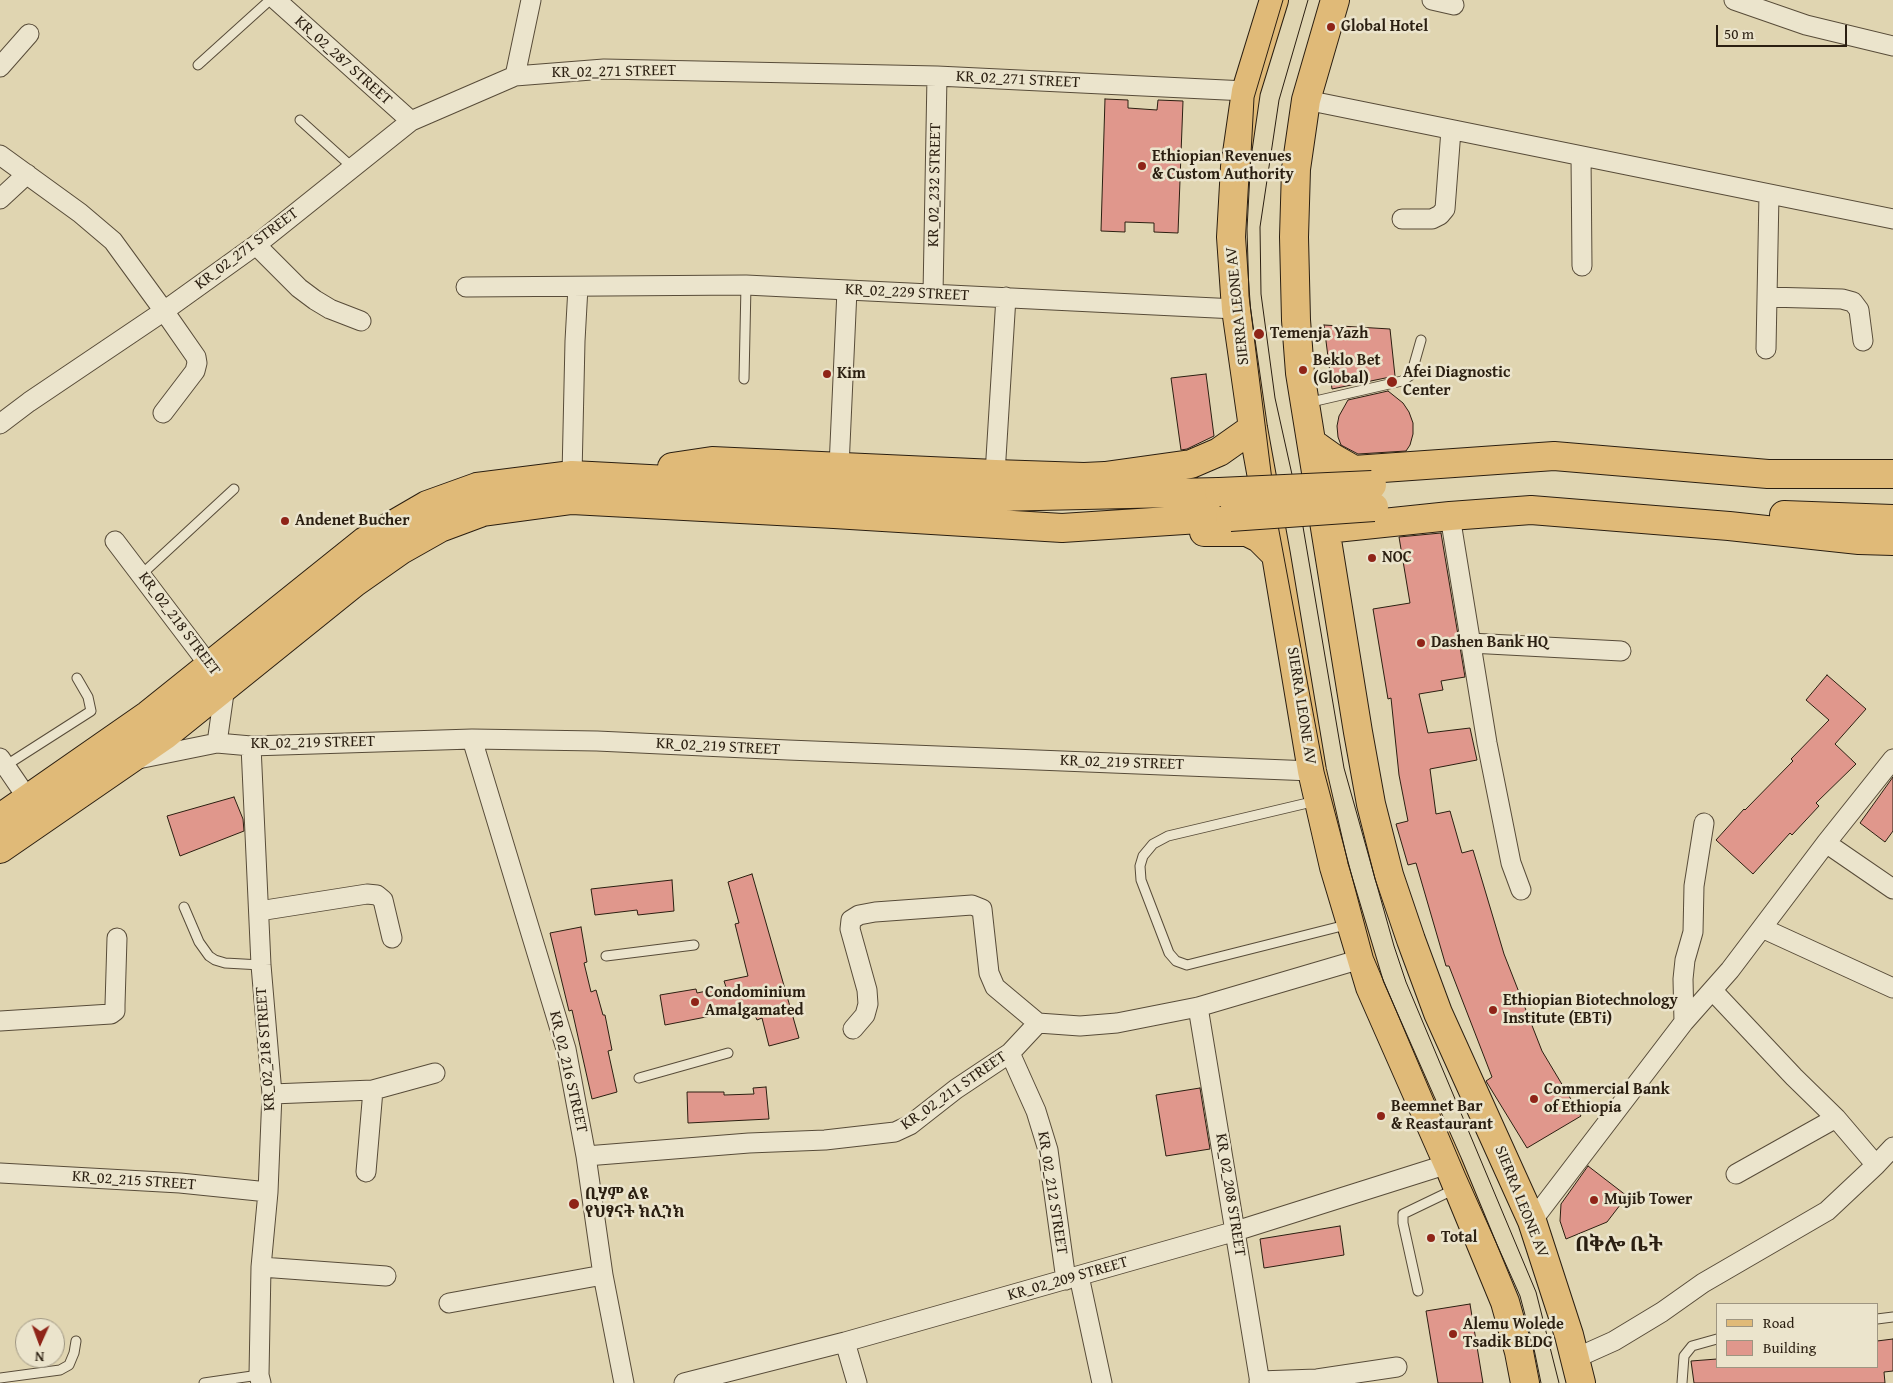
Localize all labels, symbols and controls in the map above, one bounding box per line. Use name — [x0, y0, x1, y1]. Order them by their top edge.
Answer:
street label: KR_02_287 STREET — [290, 12, 396, 110]
scale bar — [1718, 15, 1849, 47]
place label: Global Hotel — [1341, 17, 1428, 37]
marker: Global Hotel — [1325, 21, 1337, 33]
text: 50 m — [1724, 23, 1754, 44]
street label: KR_02_271 STREET — [552, 61, 676, 83]
street label: KR_02_271 STREET — [955, 67, 1081, 93]
street label: KR_02_232 STREET — [924, 123, 946, 247]
place label: Ethiopian Revenues & Custom Authority — [1152, 147, 1294, 185]
marker: Ethiopian Revenues & Custom Authority — [1136, 160, 1148, 172]
street label: KR_02_271 STREET — [192, 204, 302, 294]
street label: SIERRA LEONE AV — [1222, 246, 1254, 366]
street label: KR_02_229 STREET — [844, 280, 970, 306]
place label: Temenja Yazh — [1270, 324, 1368, 344]
marker: Temenja Yazh — [1252, 327, 1266, 341]
place label: Beklo Bet (Global) — [1313, 351, 1381, 389]
place label: Afei Diagnostic Center — [1403, 363, 1510, 401]
place label: Kim — [837, 364, 866, 384]
marker: Beklo Bet (Global) — [1297, 364, 1309, 376]
marker: Kim — [821, 368, 833, 380]
marker: Afei Diagnostic Center — [1385, 375, 1399, 389]
place label: Andenet Bucher — [295, 511, 409, 531]
marker: Andenet Bucher — [279, 515, 291, 527]
place label: NOC — [1382, 548, 1412, 568]
marker: NOC — [1366, 552, 1378, 564]
street label: KR_02_218 STREET — [134, 569, 224, 679]
place label: Dashen Bank HQ — [1431, 633, 1548, 653]
marker: Dashen Bank HQ — [1415, 637, 1427, 649]
street label: SIERRA LEONE AV — [1282, 646, 1320, 766]
street label: KR_02_219 STREET — [251, 732, 375, 754]
street label: KR_02_219 STREET — [655, 734, 781, 760]
street label: KR_02_219 STREET — [1059, 751, 1185, 775]
place label: Condominium Amalgamated — [705, 983, 806, 1021]
street label: KR_02_218 STREET — [252, 986, 280, 1112]
place label: Ethiopian Biotechnology Institute (EBTi) — [1503, 991, 1678, 1029]
marker: Condominium Amalgamated — [689, 996, 701, 1008]
marker: Ethiopian Biotechnology Institute (EBTi) — [1487, 1004, 1499, 1016]
street label: KR_02_216 STREET — [545, 1009, 591, 1135]
street label: KR_02_211 STREET — [898, 1047, 1010, 1135]
place label: Commercial Bank of Ethiopia — [1544, 1080, 1670, 1118]
marker: Commercial Bank of Ethiopia — [1528, 1093, 1540, 1105]
place label: Beemnet Bar & Reastaurant — [1391, 1097, 1493, 1135]
marker: Beemnet Bar & Reastaurant — [1375, 1110, 1387, 1122]
street label: KR_02_212 STREET — [1033, 1130, 1071, 1256]
street label: KR_02_208 STREET — [1211, 1132, 1249, 1258]
street label: SIERRA LEONE AV — [1490, 1143, 1552, 1261]
street label: KR_02_215 STREET — [71, 1167, 197, 1195]
place label: ቢሃም ልዩ የህፃናት ክሊንክ — [585, 1185, 684, 1223]
place label: Mujib Tower — [1604, 1190, 1692, 1210]
marker: Mujib Tower — [1588, 1194, 1600, 1206]
marker: ቢሃም ልዩ የህፃናት ክሊንክ — [567, 1197, 581, 1211]
place label: Total — [1441, 1228, 1478, 1248]
marker: Total — [1425, 1232, 1437, 1244]
district label: በቅሎ ቤት — [1575, 1233, 1663, 1259]
street label: KR_02_209 STREET — [1006, 1253, 1130, 1305]
legend — [1716, 1303, 1878, 1368]
text: Road — [1763, 1312, 1794, 1333]
place label: Alemu Wolede Tsadik BLDG — [1463, 1315, 1564, 1353]
north arrow — [15, 1318, 65, 1368]
marker: Alemu Wolede Tsadik BLDG — [1447, 1328, 1459, 1340]
text: Building — [1763, 1337, 1816, 1358]
text: N — [34, 1347, 45, 1367]

